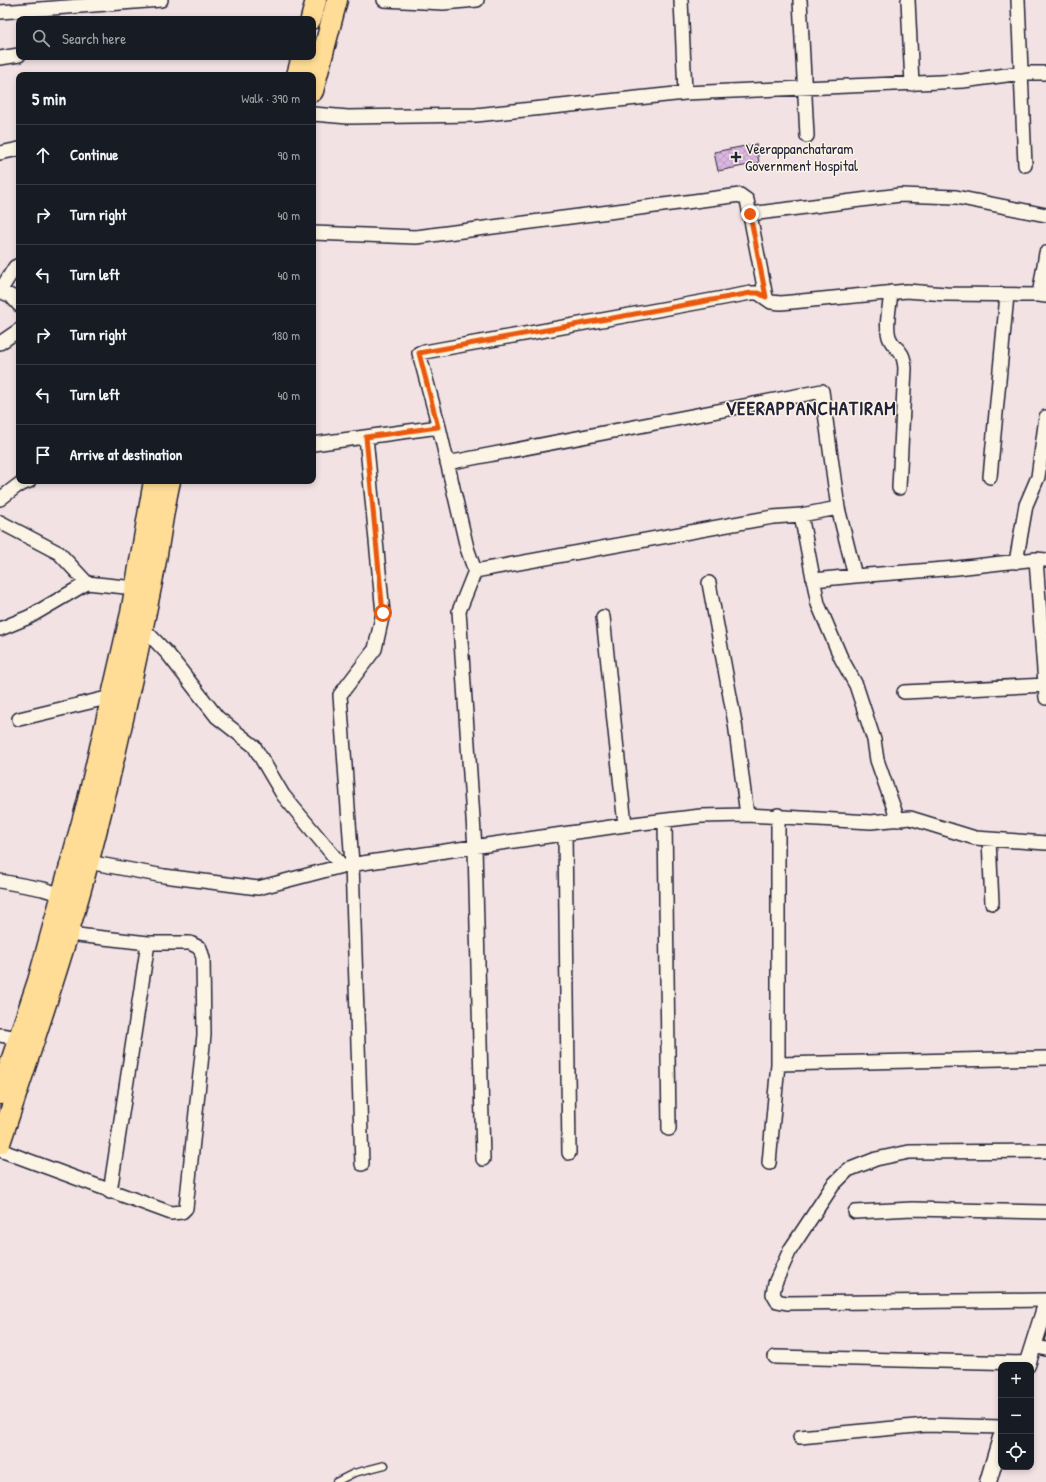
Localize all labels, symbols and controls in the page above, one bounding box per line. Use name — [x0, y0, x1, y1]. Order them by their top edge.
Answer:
search box — [16, 16, 316, 60]
icon: search — [30, 27, 52, 49]
text: Search here — [62, 28, 126, 49]
text: 5 min — [32, 87, 66, 110]
text: Walk · 390 m — [241, 89, 300, 107]
place label: Veerappanchataram Government Hospital — [745, 138, 858, 176]
icon: ahead — [32, 144, 54, 166]
text: Continue — [70, 144, 118, 165]
text: 90 m — [278, 146, 300, 164]
marker: Veerappanchataram Government Hospital — [730, 151, 742, 163]
icon: right — [32, 204, 54, 226]
text: Turn right — [70, 204, 126, 225]
route end — [741, 205, 759, 223]
text: 40 m — [277, 206, 300, 224]
icon: left — [32, 264, 54, 286]
text: Turn left — [70, 264, 120, 285]
text: 40 m — [277, 266, 300, 284]
icon: right — [32, 324, 54, 346]
text: Turn right — [70, 324, 126, 345]
text: 180 m — [272, 326, 300, 344]
icon: left — [32, 384, 54, 406]
text: Turn left — [70, 384, 120, 405]
text: 40 m — [277, 386, 300, 404]
district label: VEERAPPANCHATIRAM — [725, 395, 897, 421]
icon: arrive — [32, 444, 54, 466]
text: Arrive at destination — [70, 444, 182, 465]
route start — [374, 604, 392, 622]
map controls — [998, 1362, 1034, 1470]
button: + — [998, 1362, 1034, 1398]
button: − — [998, 1398, 1034, 1434]
button: locate — [998, 1434, 1034, 1470]

